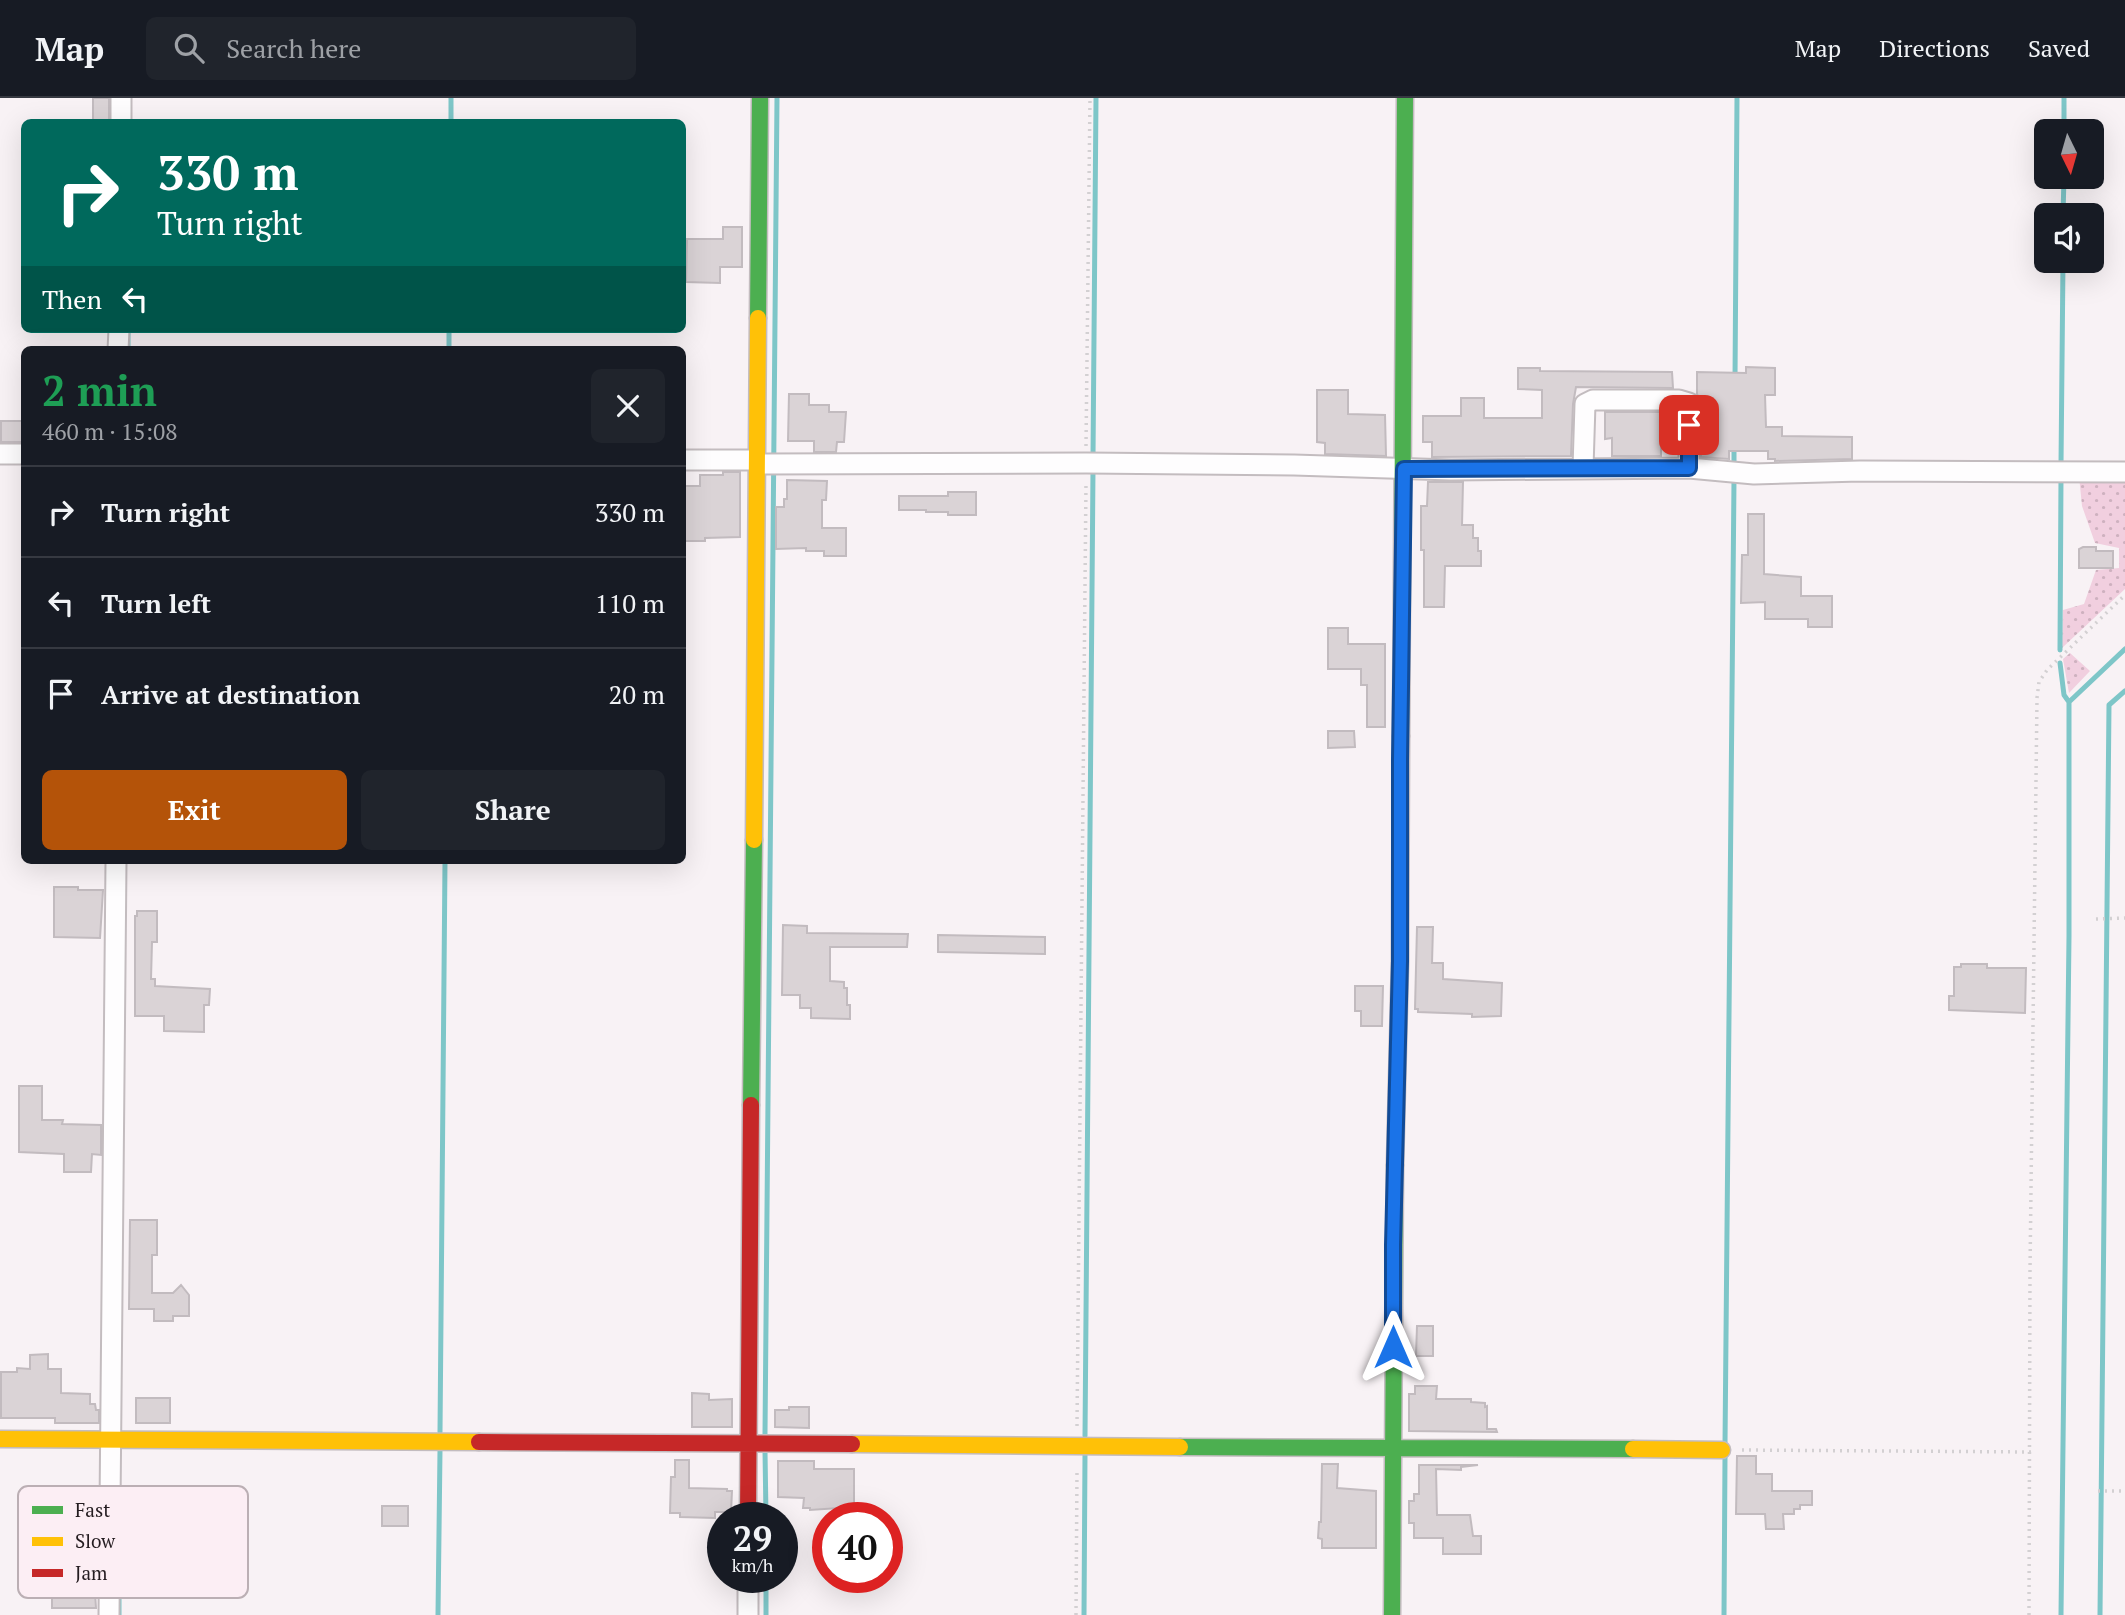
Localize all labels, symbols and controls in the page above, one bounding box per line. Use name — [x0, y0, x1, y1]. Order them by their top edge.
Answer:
search box — [146, 17, 636, 80]
text: Map — [35, 27, 104, 70]
icon: search — [170, 29, 208, 67]
text: Search here — [226, 31, 361, 65]
text: Map — [1795, 32, 1841, 64]
text: Directions — [1879, 32, 1990, 64]
text: Saved — [2028, 32, 2090, 64]
north arrow — [2034, 119, 2104, 189]
map controls — [2034, 119, 2104, 273]
text: 330 m — [157, 139, 299, 204]
icon: right — [42, 147, 133, 238]
text: Turn right — [157, 202, 303, 244]
button: sound — [2034, 203, 2104, 273]
icon: left — [116, 280, 154, 318]
text: Then — [42, 282, 102, 316]
text: 2 min — [42, 362, 157, 418]
button: close — [591, 369, 665, 443]
pin — [1659, 395, 1719, 455]
icon: arrive — [1670, 406, 1708, 444]
text: 460 m · 15:08 — [42, 416, 177, 447]
icon: right — [42, 493, 80, 531]
text: Turn right — [101, 495, 230, 529]
text: 330 m — [595, 495, 665, 529]
icon: left — [42, 584, 80, 622]
text: Turn left — [101, 586, 211, 620]
text: 110 m — [595, 586, 665, 620]
icon: arrive — [42, 675, 80, 713]
text: Arrive at destination — [101, 677, 360, 711]
text: 20 m — [609, 677, 665, 711]
button: Exit — [42, 770, 347, 850]
button: Share — [361, 770, 665, 850]
position arrow — [1356, 1310, 1430, 1384]
legend — [18, 1486, 248, 1598]
text: Fast — [75, 1497, 110, 1522]
speed limit sign: 40 — [812, 1502, 903, 1593]
text: 29 — [733, 1515, 772, 1561]
text: Slow — [75, 1528, 116, 1553]
text: km/h — [732, 1553, 773, 1577]
text: Jam — [75, 1560, 108, 1585]

